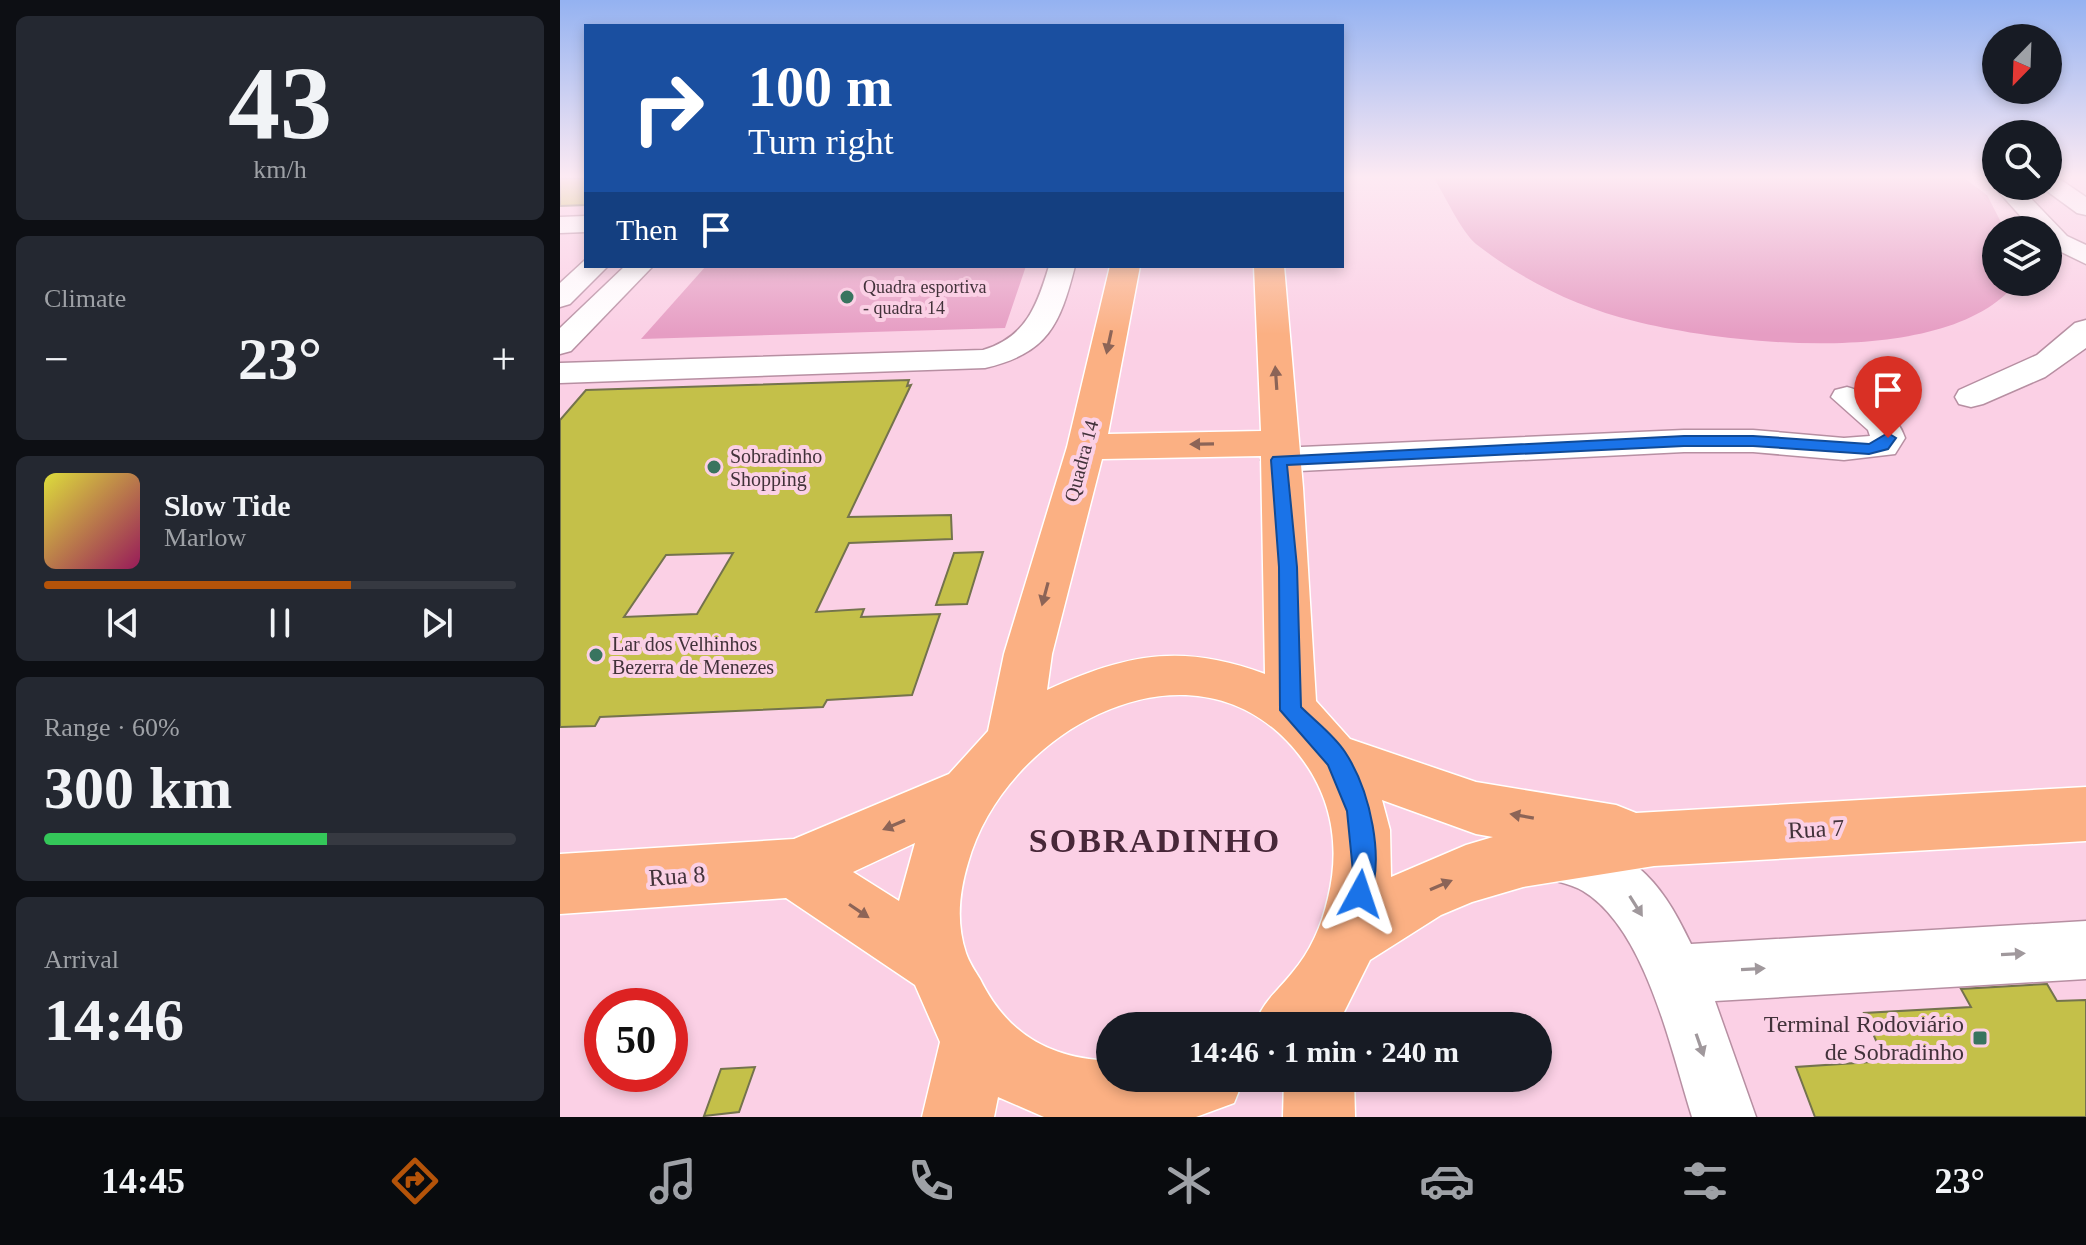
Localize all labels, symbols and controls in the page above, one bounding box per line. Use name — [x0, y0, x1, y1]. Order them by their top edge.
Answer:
north arrow — [1982, 24, 2062, 104]
map controls — [1982, 24, 2062, 296]
text: 43 — [228, 45, 332, 160]
icon: right — [616, 56, 720, 160]
text: 100 m — [748, 56, 893, 118]
button: search — [1982, 120, 2062, 200]
text: Turn right — [748, 122, 894, 162]
text: km/h — [253, 155, 307, 184]
icon: arrive — [694, 208, 738, 252]
text: Then — [616, 213, 678, 246]
button: layers — [1982, 216, 2062, 296]
place label: Quadra esportiva - quadra 14 — [863, 277, 986, 318]
text: Climate — [44, 284, 126, 313]
marker: Quadra esportiva - quadra 14 — [838, 288, 856, 306]
text: 23° — [238, 326, 322, 392]
one-way arrow — [1102, 330, 1115, 355]
text: − — [44, 335, 69, 384]
text: + — [491, 335, 516, 384]
pin — [1854, 356, 1922, 438]
one-way arrow — [1269, 365, 1282, 390]
icon: arrive — [1866, 368, 1910, 412]
street label: Quadra 14 — [1060, 418, 1102, 504]
one-way arrow — [1188, 438, 1214, 451]
place label: Sobradinho Shopping — [730, 445, 822, 491]
marker: Sobradinho Shopping — [705, 458, 723, 476]
text: Slow Tide — [164, 489, 290, 522]
text: Marlow — [164, 523, 246, 552]
one-way arrow — [1038, 582, 1050, 607]
icon: previous — [101, 601, 145, 645]
icon: pause — [258, 601, 302, 645]
icon: next — [415, 601, 459, 645]
place label: Lar dos Velhinhos Bezerra de Menezes — [612, 633, 774, 678]
marker: Lar dos Velhinhos Bezerra de Menezes — [587, 646, 605, 664]
text: Range · 60% — [44, 713, 180, 742]
text: 300 km — [44, 755, 232, 821]
one-way arrow — [1509, 810, 1534, 822]
street label: Rua 7 — [1787, 815, 1845, 843]
one-way arrow — [882, 818, 905, 831]
district label: SOBRADINHO — [1029, 822, 1281, 859]
position arrow — [1318, 852, 1402, 936]
street label: Rua 8 — [648, 861, 706, 891]
one-way arrow — [1429, 878, 1453, 891]
one-way arrow — [1629, 895, 1643, 917]
one-way arrow — [848, 903, 869, 918]
text: Arrival — [44, 945, 119, 974]
one-way arrow — [2001, 947, 2026, 960]
one-way arrow — [1741, 962, 1766, 975]
text: 14:46 — [44, 987, 184, 1053]
speed limit sign: 50 — [584, 988, 688, 1092]
place label: Terminal Rodoviário de Sobradinho — [1764, 1011, 1964, 1065]
marker: Terminal Rodoviário de Sobradinho — [1971, 1029, 1989, 1047]
one-way arrow — [1694, 1034, 1706, 1058]
text: 14:46 · 1 min · 240 m — [1189, 1035, 1459, 1068]
icon: directions — [387, 1153, 443, 1209]
icon: music — [645, 1153, 701, 1209]
icon: phone — [903, 1153, 959, 1209]
icon: climate — [1161, 1153, 1217, 1209]
icon: car — [1419, 1153, 1475, 1209]
icon: filters — [1677, 1153, 1733, 1209]
text: 14:45 — [101, 1161, 185, 1201]
text: 23° — [1935, 1161, 1985, 1201]

